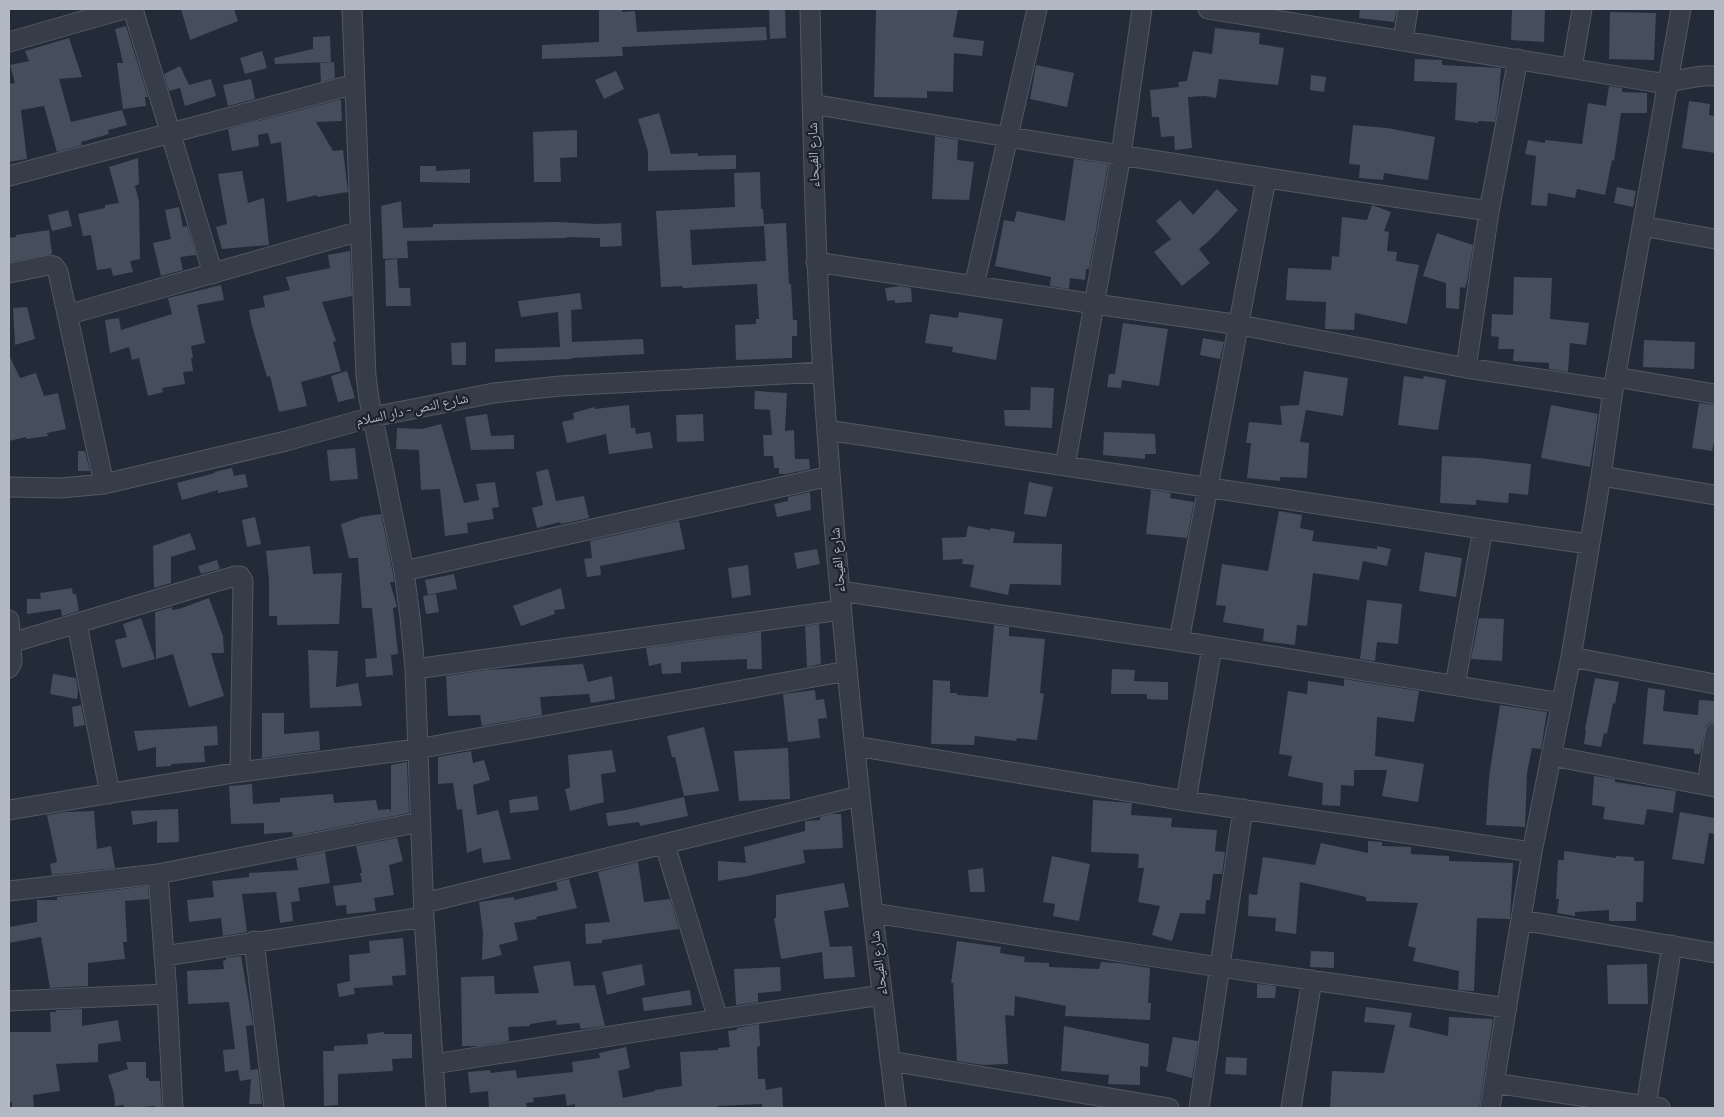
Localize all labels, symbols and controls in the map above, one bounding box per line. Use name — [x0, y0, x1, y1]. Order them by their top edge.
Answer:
street label: شارع الفيحاء — [803, 122, 824, 188]
street label: شارع النص - دار السلام — [354, 388, 470, 431]
street label: شارع الفيحاء — [825, 527, 850, 593]
street label: شارع الفيحاء — [865, 929, 892, 996]

